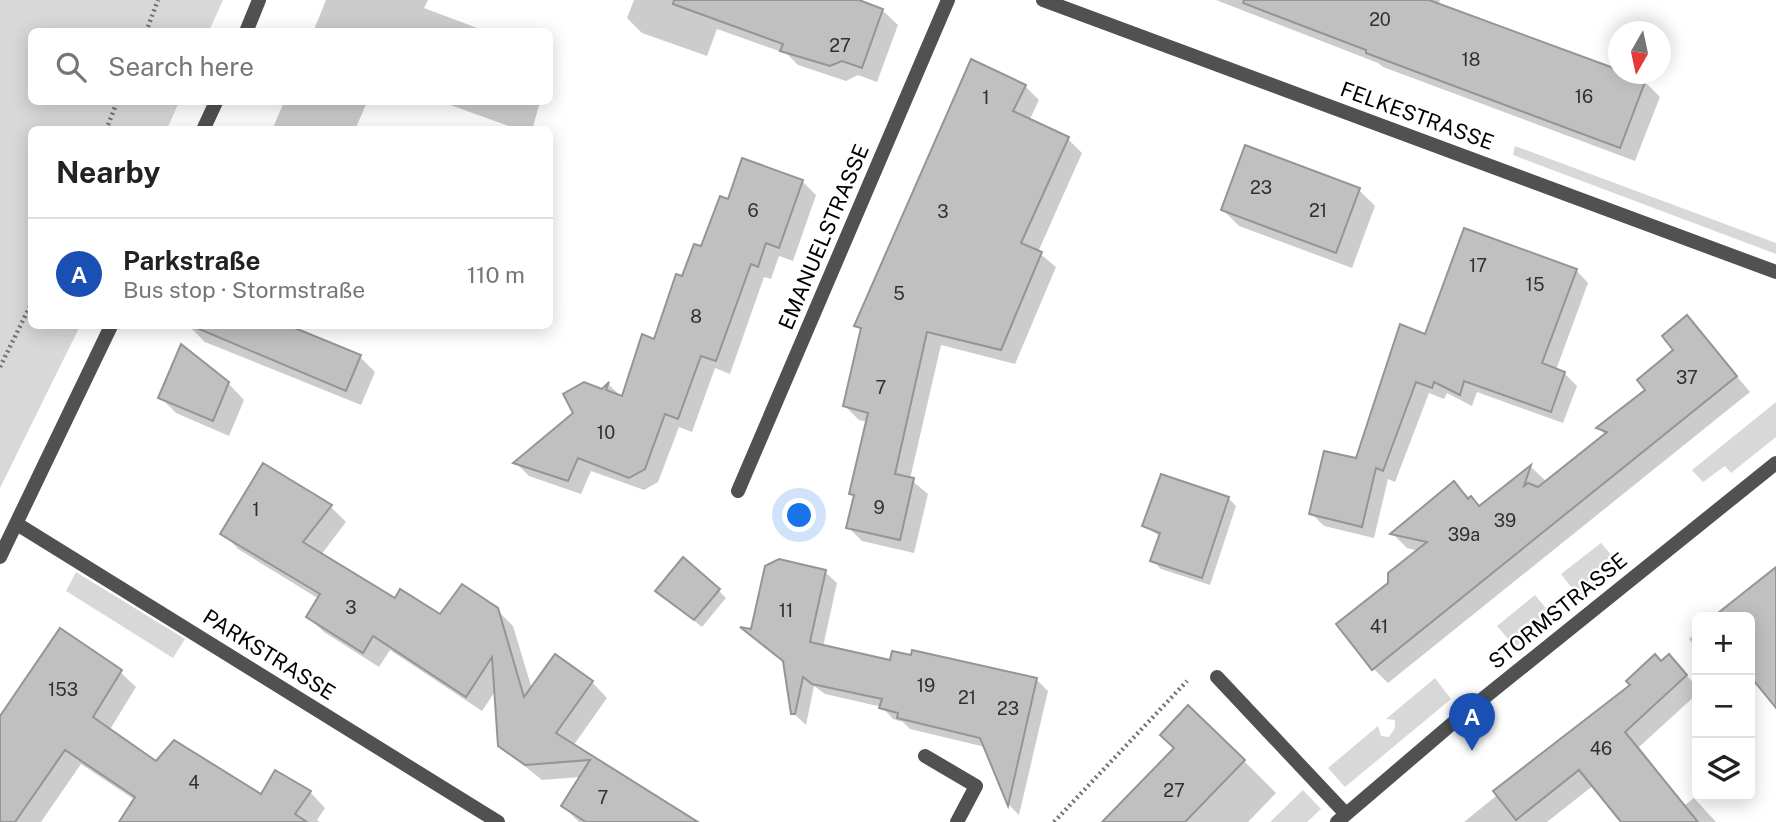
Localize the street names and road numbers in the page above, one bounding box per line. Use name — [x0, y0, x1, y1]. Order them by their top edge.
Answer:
street label: FELKESTRASSE — [1337, 76, 1497, 155]
street label: EMANUELSTRASSE — [773, 140, 874, 333]
street label: STORMSTRASSE — [1484, 547, 1632, 674]
street label: PARKSTRASSE — [199, 604, 340, 705]

